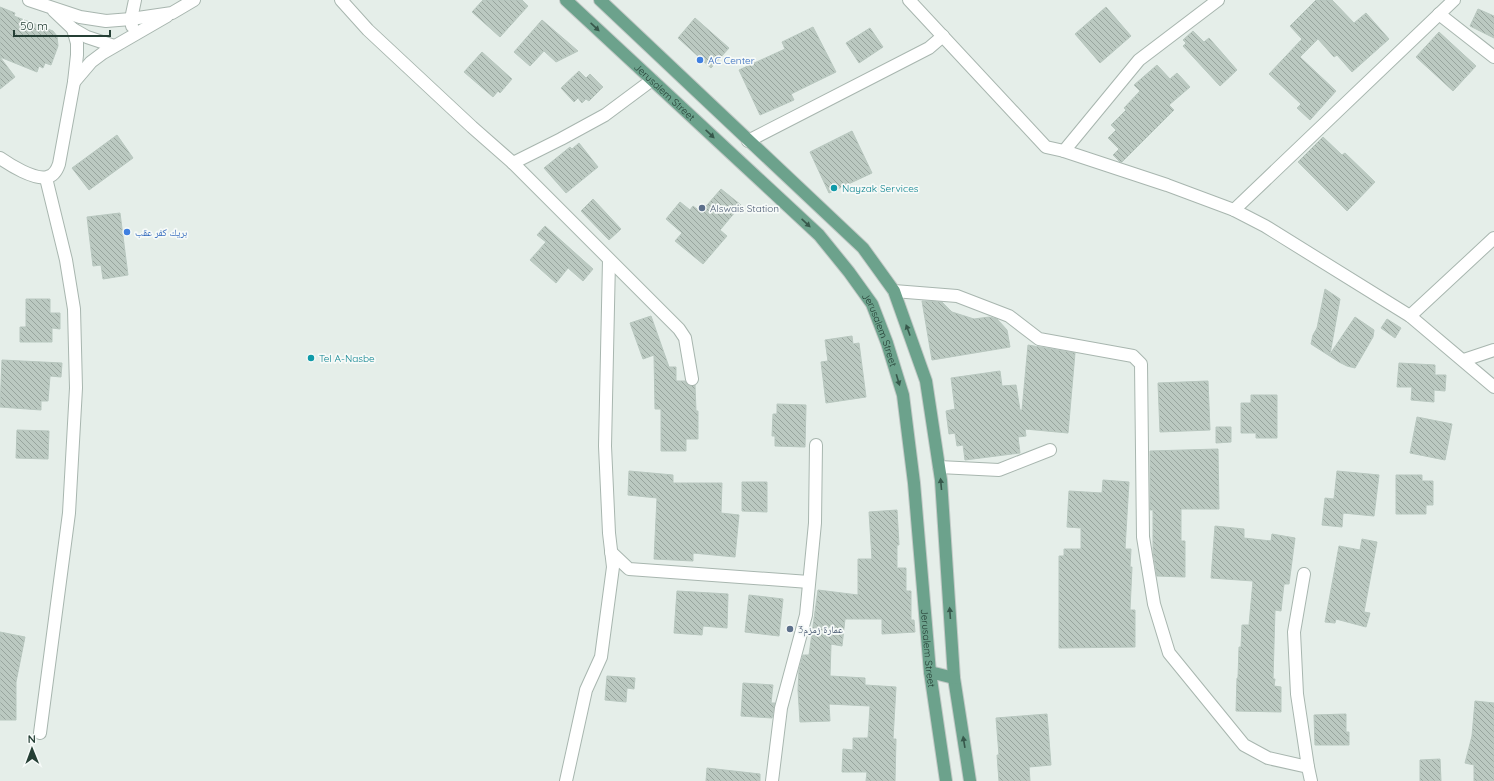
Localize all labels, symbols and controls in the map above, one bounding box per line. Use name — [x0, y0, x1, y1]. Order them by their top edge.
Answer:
scale bar — [14, 12, 110, 38]
text: 50 m — [20, 18, 48, 33]
one-way arrow — [589, 22, 600, 31]
place label: AC Center — [708, 54, 755, 67]
marker: AC Center — [695, 55, 705, 65]
street label: Jerusalem Street — [631, 61, 698, 124]
one-way arrow — [705, 129, 715, 139]
place label: Nayzak Services — [842, 182, 919, 195]
marker: Nayzak Services — [829, 183, 839, 193]
place label: Alswais Station — [710, 202, 779, 215]
marker: Alswais Station — [697, 203, 707, 213]
one-way arrow — [800, 218, 811, 227]
place label: بريك كفر عقب — [135, 226, 187, 239]
marker: بريك كفر عقب — [122, 227, 132, 237]
street label: Jerusalem Street — [859, 290, 900, 369]
one-way arrow — [904, 324, 910, 336]
place label: Tel A-Nasbe — [319, 352, 375, 365]
marker: Tel A-Nasbe — [306, 353, 316, 363]
one-way arrow — [895, 375, 901, 387]
one-way arrow — [938, 478, 945, 490]
one-way arrow — [946, 607, 953, 619]
street label: Jerusalem Street — [918, 608, 938, 689]
place label: عمارة زمزم3 — [798, 623, 843, 637]
marker: عمارة زمزم3 — [785, 624, 795, 634]
north arrow — [12, 729, 52, 769]
text: N — [28, 732, 36, 746]
one-way arrow — [961, 736, 967, 749]

